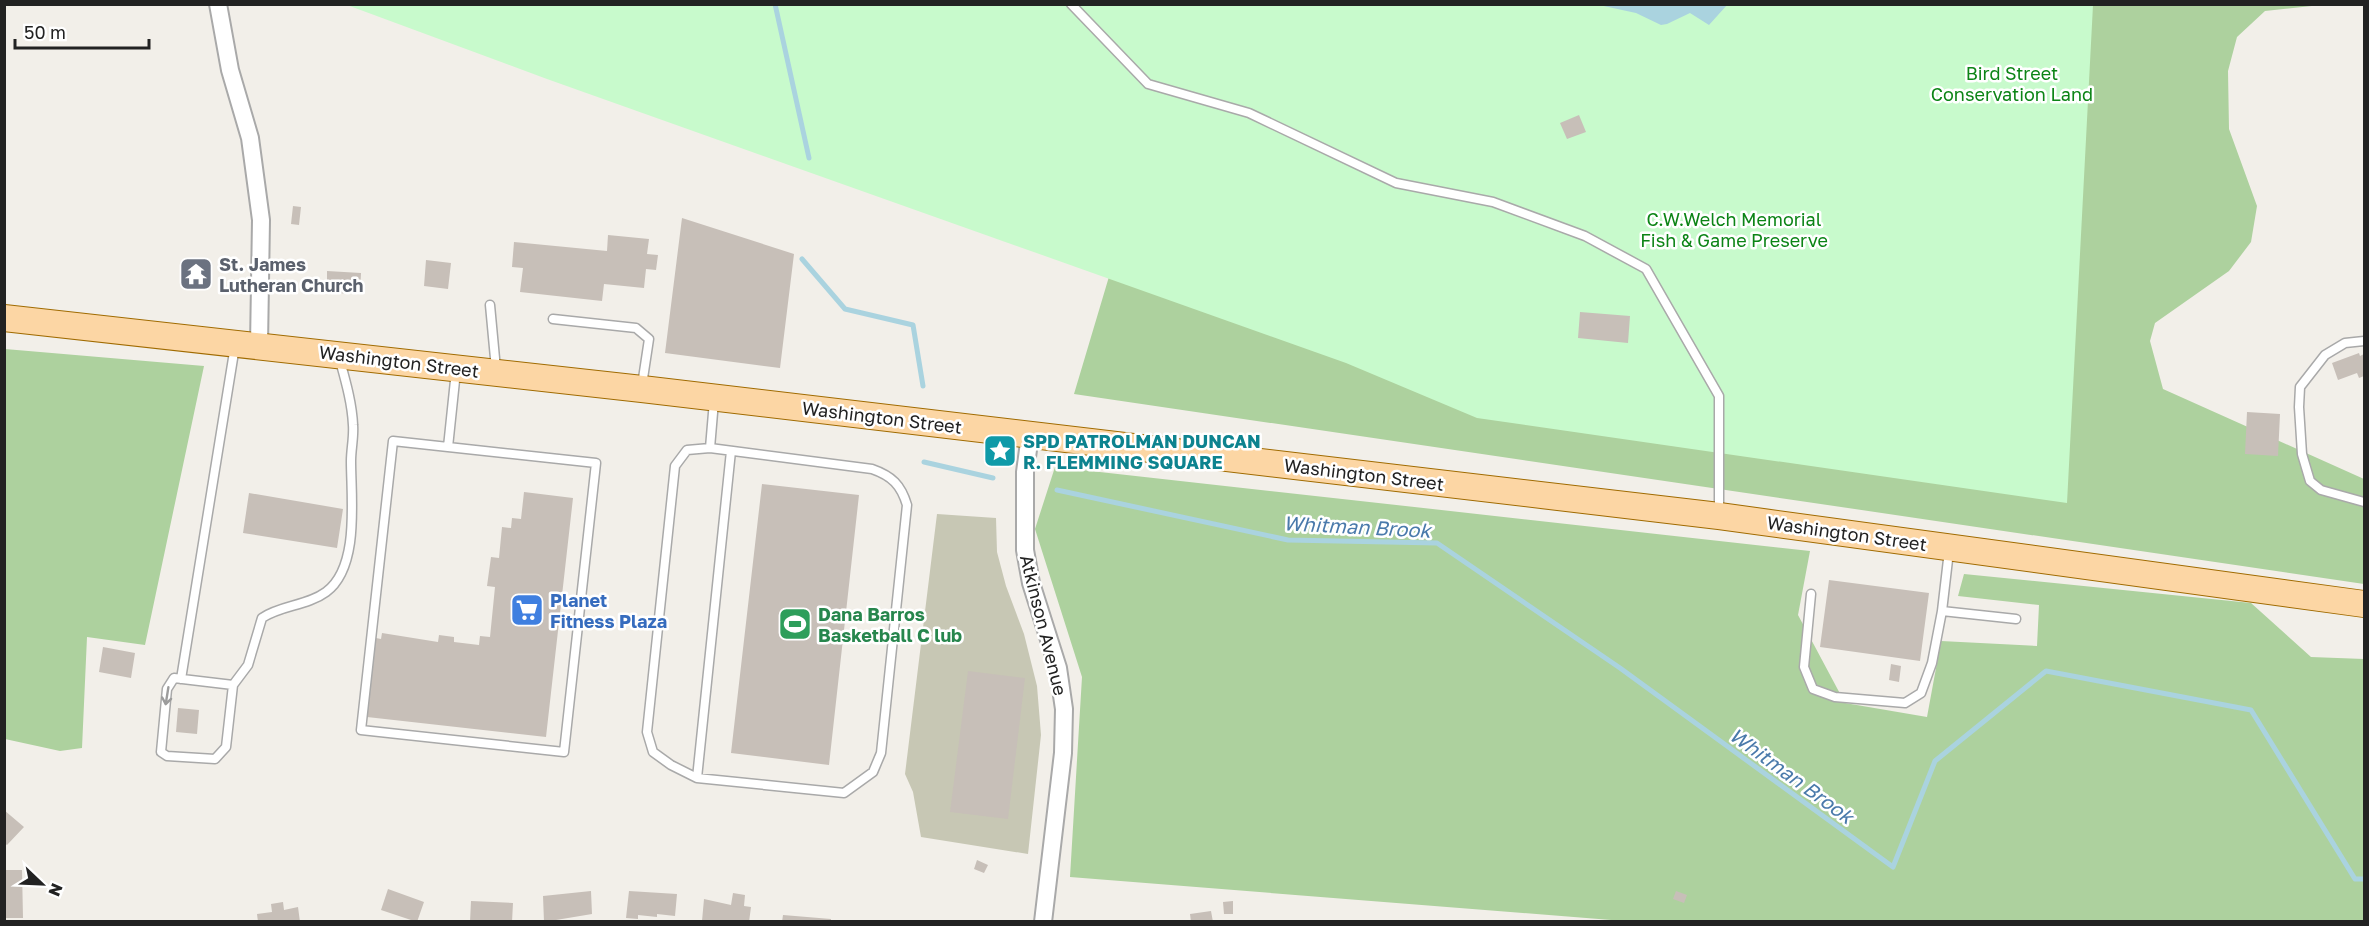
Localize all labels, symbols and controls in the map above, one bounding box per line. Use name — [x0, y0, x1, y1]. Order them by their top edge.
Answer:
scale bar — [15, 12, 148, 50]
text: 50 m — [24, 21, 66, 43]
park label: Bird Street Conservation Land — [1931, 62, 2093, 105]
park label: C.W.Welch Memorial Fish & Game Preserve — [1640, 208, 1828, 251]
place label: St. James Lutheran Church — [219, 253, 364, 296]
temple icon: St. James Lutheran Church — [178, 256, 214, 292]
street label: Washington Street — [318, 340, 480, 382]
street label: Washington Street — [801, 396, 963, 438]
place label: SPD PATROLMAN DUNCAN R. FLEMMING SQUARE — [1023, 430, 1261, 473]
place icon: SPD PATROLMAN DUNCAN R. FLEMMING SQUARE — [982, 433, 1018, 469]
street label: Washington Street — [1283, 453, 1445, 495]
water label: Whitman Brook — [1283, 510, 1434, 542]
street label: Washington Street — [1766, 511, 1928, 555]
street label: Atkinson Avenue — [1016, 552, 1072, 698]
place label: Planet Fitness Plaza — [550, 589, 667, 632]
supermarket icon: Planet Fitness Plaza — [509, 592, 545, 628]
place label: Dana Barros Basketball C lub — [818, 603, 962, 646]
sports icon: Dana Barros Basketball C lub — [777, 606, 813, 642]
one-way arrow — [161, 686, 172, 706]
water label: Whitman Brook — [1725, 722, 1861, 830]
north arrow — [12, 854, 72, 914]
text: N — [44, 880, 67, 899]

